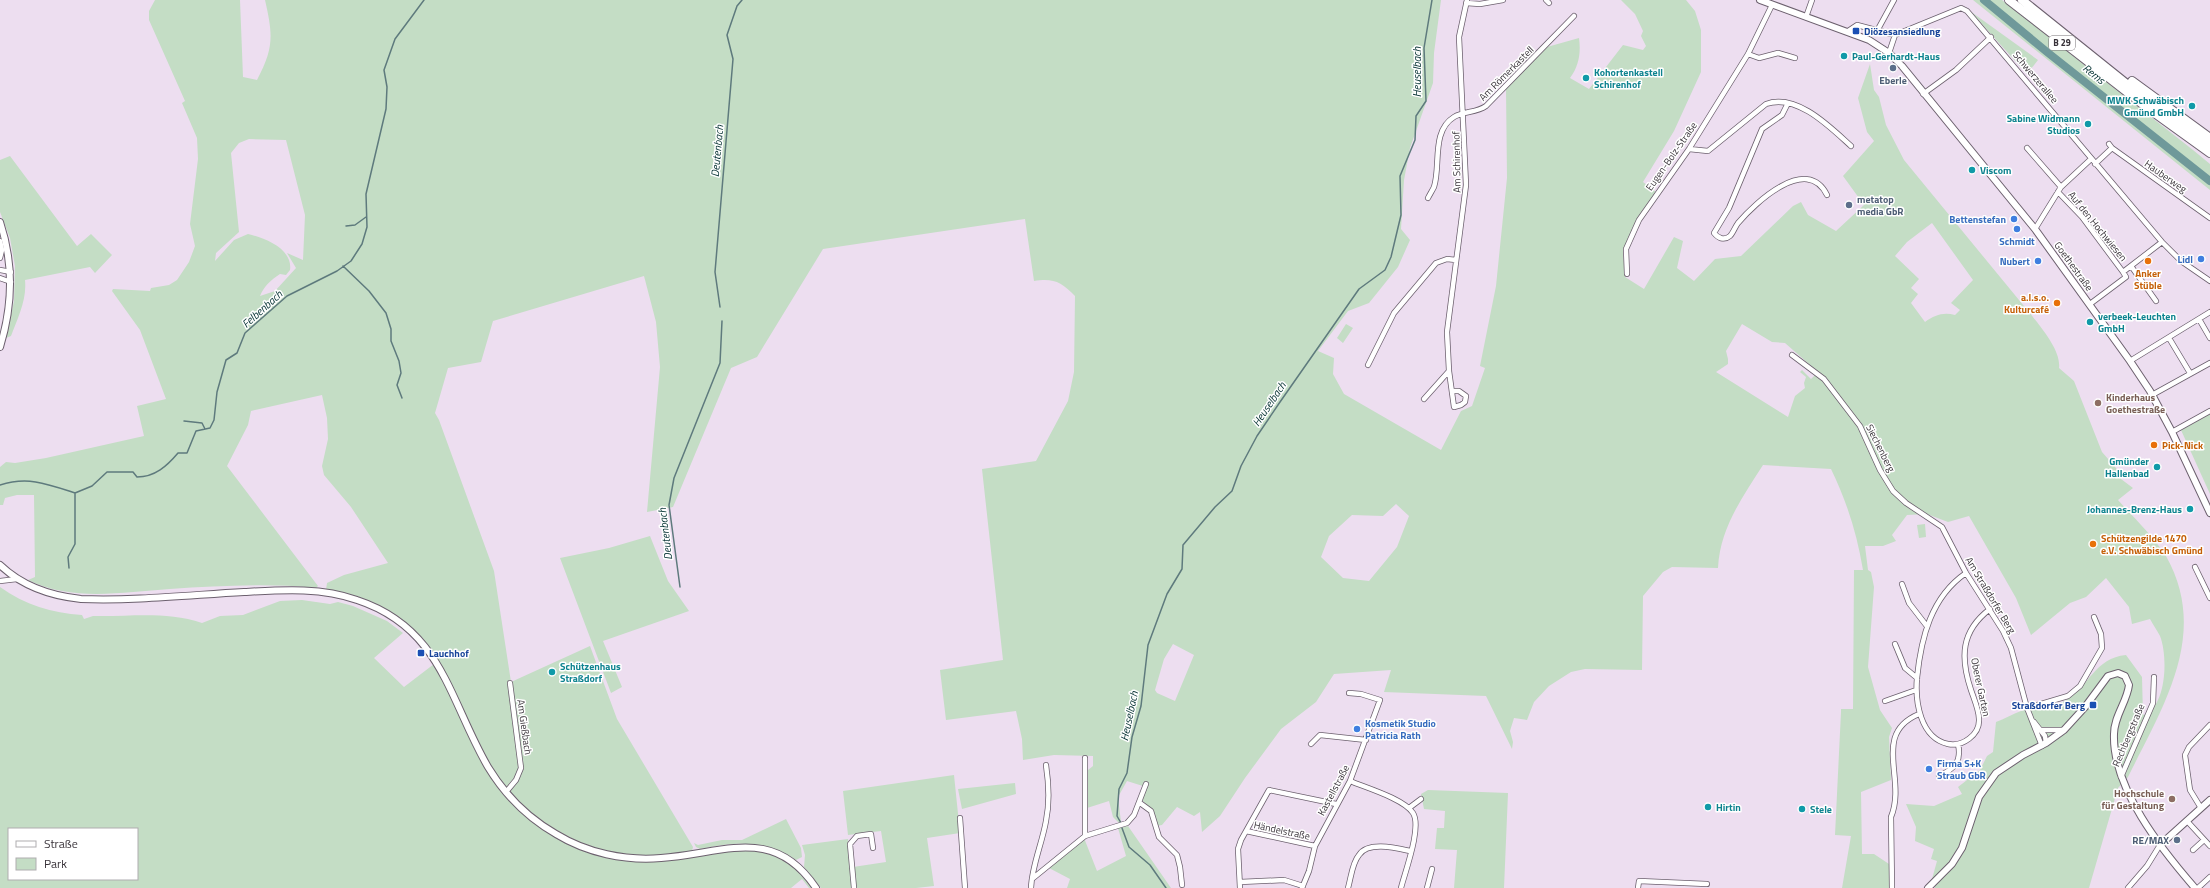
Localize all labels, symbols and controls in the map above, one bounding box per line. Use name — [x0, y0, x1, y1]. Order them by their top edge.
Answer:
place label: Diözesansiedlung — [1864, 24, 1941, 39]
marker: Diözesansiedlung — [1851, 26, 1861, 36]
road number: B 29 — [2049, 36, 2075, 50]
street label: Am Römerkastell — [1475, 42, 1537, 104]
water label: Heuselbach — [1409, 46, 1425, 97]
street label: Schwerzerallee — [2009, 48, 2062, 107]
place label: Paul-Gerhardt-Haus — [1852, 49, 1940, 64]
marker: Paul-Gerhardt-Haus — [1839, 51, 1849, 61]
water label: Rems — [2079, 60, 2110, 89]
marker: Eberle — [1888, 63, 1898, 73]
place label: Kohortenkastell Schirenhof — [1594, 65, 1663, 92]
marker: Kohortenkastell Schirenhof — [1581, 73, 1591, 83]
place label: Eberle — [1879, 73, 1907, 88]
place label: MWK Schwäbisch Gmünd GmbH — [2107, 93, 2184, 120]
marker: MWK Schwäbisch Gmünd GmbH — [2187, 101, 2197, 111]
place label: Sabine Widmann Studios — [2007, 111, 2080, 138]
street label: Eugen-Bolz-Straße — [1642, 119, 1701, 194]
marker: Sabine Widmann Studios — [2083, 119, 2093, 129]
water label: Deutenbach — [707, 124, 727, 178]
street label: Am Schirenhof — [1448, 130, 1465, 193]
street label: Hauberweg — [2142, 156, 2190, 196]
place label: Viscom — [1980, 163, 2011, 178]
marker: Viscom — [1967, 165, 1977, 175]
street label: Auf den Hochwiesen — [2065, 188, 2131, 265]
place label: metatop media GbR — [1857, 192, 1904, 219]
marker: metatop media GbR — [1844, 200, 1854, 210]
place label: Bettenstefan — [1949, 212, 2006, 227]
marker: Bettenstefan — [2009, 214, 2019, 224]
marker: Schmidt — [2012, 224, 2022, 234]
place label: Schmidt — [1999, 234, 2035, 249]
street label: Goethestraße — [2051, 238, 2097, 294]
place label: Lidl — [2178, 252, 2193, 267]
place label: Nubert — [2000, 254, 2030, 269]
marker: Lidl — [2196, 254, 2206, 264]
marker: Nubert — [2033, 256, 2043, 266]
marker: Anker Stüble — [2143, 256, 2153, 266]
place label: Anker Stüble — [2134, 266, 2162, 293]
water label: Felbenbach — [238, 286, 286, 332]
place label: a.l.s.o. Kulturcafé — [2004, 290, 2049, 317]
marker: a.l.s.o. Kulturcafé — [2052, 298, 2062, 308]
place label: verbeek-Leuchten GmbH — [2098, 309, 2176, 336]
marker: verbeek-Leuchten GmbH — [2085, 317, 2095, 327]
water label: Heuselbach — [1248, 378, 1290, 429]
place label: Kinderhaus Goethestraße — [2106, 390, 2165, 417]
marker: Kinderhaus Goethestraße — [2093, 398, 2103, 408]
street label: Siechenberg — [1862, 422, 1899, 475]
place label: Pick-Nick — [2162, 438, 2204, 453]
marker: Pick-Nick — [2149, 440, 2159, 450]
place label: Gmünder Hallenbad — [2105, 454, 2149, 481]
marker: Gmünder Hallenbad — [2152, 462, 2162, 472]
place label: Johannes-Brenz-Haus — [2087, 502, 2182, 517]
marker: Johannes-Brenz-Haus — [2185, 504, 2195, 514]
water label: Deutenbach — [654, 507, 676, 561]
place label: Schützengilde 1470 e.V. Schwäbisch Gmünd — [2101, 531, 2203, 558]
marker: Schützengilde 1470 e.V. Schwäbisch Gmünd — [2088, 539, 2098, 549]
street label: Am Straßdorfer Berg — [1962, 554, 2019, 637]
place label: Lauchhof — [429, 646, 469, 661]
marker: Lauchhof — [416, 648, 426, 658]
street label: Oberer Garten — [1967, 656, 1994, 718]
place label: Schützenhaus Straßdorf — [560, 659, 621, 686]
marker: Schützenhaus Straßdorf — [547, 667, 557, 677]
water label: Heuselbach — [1116, 689, 1142, 742]
street label: Am Gießbach — [513, 698, 536, 756]
place label: Straßdorfer Berg — [2012, 698, 2086, 713]
marker: Straßdorfer Berg — [2088, 700, 2098, 710]
street label: Rechbergstraße — [2108, 701, 2148, 769]
place label: Kosmetik Studio Patricia Rath — [1365, 716, 1436, 743]
marker: Kosmetik Studio Patricia Rath — [1352, 724, 1362, 734]
place label: Firma S+K Straub GbR — [1937, 756, 1986, 783]
street label: Kastellstraße — [1314, 762, 1353, 818]
marker: Firma S+K Straub GbR — [1924, 764, 1934, 774]
place label: Hochschule für Gestaltung — [2102, 786, 2165, 813]
marker: Hochschule für Gestaltung — [2167, 794, 2177, 804]
place label: Hirtin — [1716, 800, 1741, 815]
marker: Hirtin — [1703, 802, 1713, 812]
place label: Stele — [1810, 802, 1832, 817]
marker: Stele — [1797, 804, 1807, 814]
street label: Händelstraße — [1252, 817, 1311, 844]
legend — [8, 828, 138, 880]
place label: RE/MAX — [2132, 833, 2169, 848]
text: Straße — [44, 834, 78, 853]
marker: RE/MAX — [2172, 835, 2182, 845]
text: Park — [44, 854, 67, 873]

